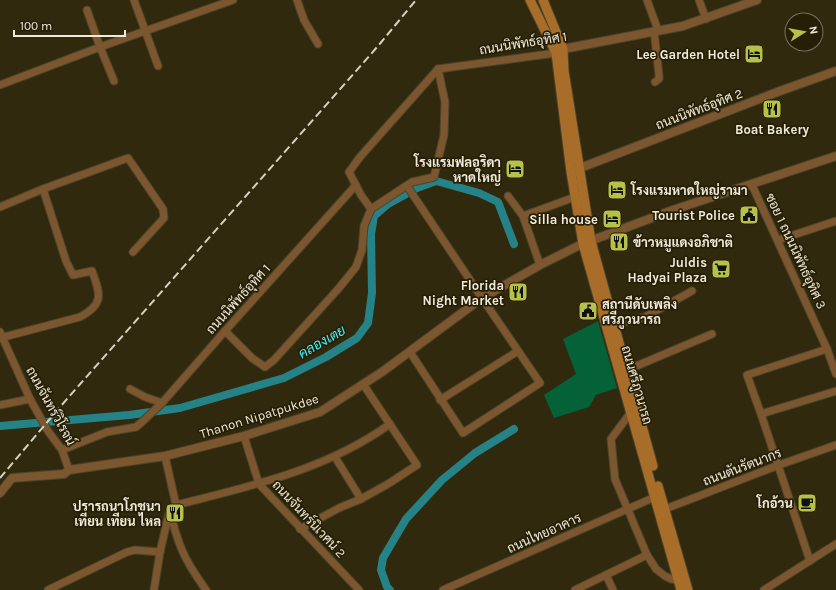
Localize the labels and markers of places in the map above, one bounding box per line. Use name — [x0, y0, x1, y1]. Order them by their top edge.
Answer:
hotel icon: Lee Garden Hotel — [743, 43, 765, 65]
place label: Lee Garden Hotel — [636, 47, 740, 62]
restaurant icon: Boat Bakery — [761, 98, 783, 120]
place label: Boat Bakery — [735, 122, 809, 137]
place label: โรงแรมฟลอริดา หาดใหญ่ — [413, 153, 501, 186]
hotel icon: โรงแรมฟลอริดา หาดใหญ่ — [504, 158, 526, 180]
hotel icon: โรงแรมหาดใหญ่รามา — [606, 179, 628, 201]
place label: โรงแรมหาดใหญ่รามา — [630, 181, 748, 199]
public building icon: Tourist Police — [738, 204, 760, 226]
hotel icon: Silla house — [601, 208, 623, 230]
place label: Tourist Police — [652, 208, 735, 223]
place label: Silla house — [529, 212, 598, 227]
restaurant icon: ข้าวหมูแดงอภิชาติ — [608, 231, 630, 253]
place label: ข้าวหมูแดงอภิชาติ — [633, 234, 733, 253]
place label: Juldis Hadyai Plaza — [627, 255, 707, 285]
supermarket icon: Juldis Hadyai Plaza — [710, 258, 732, 280]
place label: Florida Night Market — [423, 278, 504, 308]
restaurant icon: Florida Night Market — [507, 281, 529, 303]
place label: สถานีดับเพลิง ศรีภูวนารถ — [602, 295, 677, 330]
public building icon: สถานีดับเพลิง ศรีภูวนารถ — [577, 300, 599, 322]
cafe icon: โกอ้วน — [796, 492, 818, 514]
place label: โกอ้วน — [756, 494, 793, 511]
place label: ปรารถนาโภชนา เทียน เทียน ไหล — [73, 497, 161, 529]
restaurant icon: ปรารถนาโภชนา เทียน เทียน ไหล — [164, 502, 186, 524]

